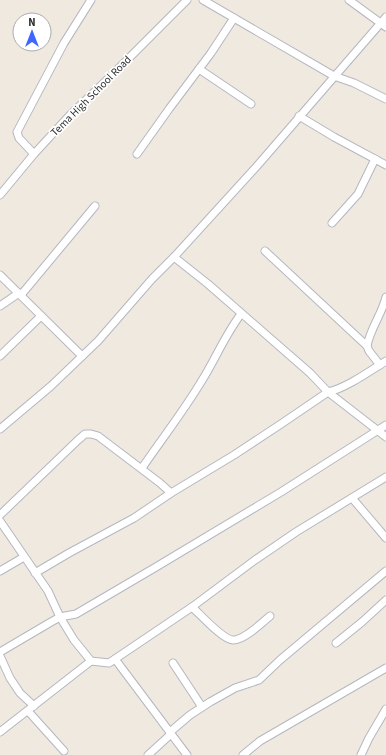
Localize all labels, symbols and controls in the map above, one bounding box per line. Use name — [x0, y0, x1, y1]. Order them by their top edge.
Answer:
north arrow — [12, 12, 52, 52]
text: N — [28, 15, 36, 30]
street label: Tema High School Road — [47, 52, 135, 140]

